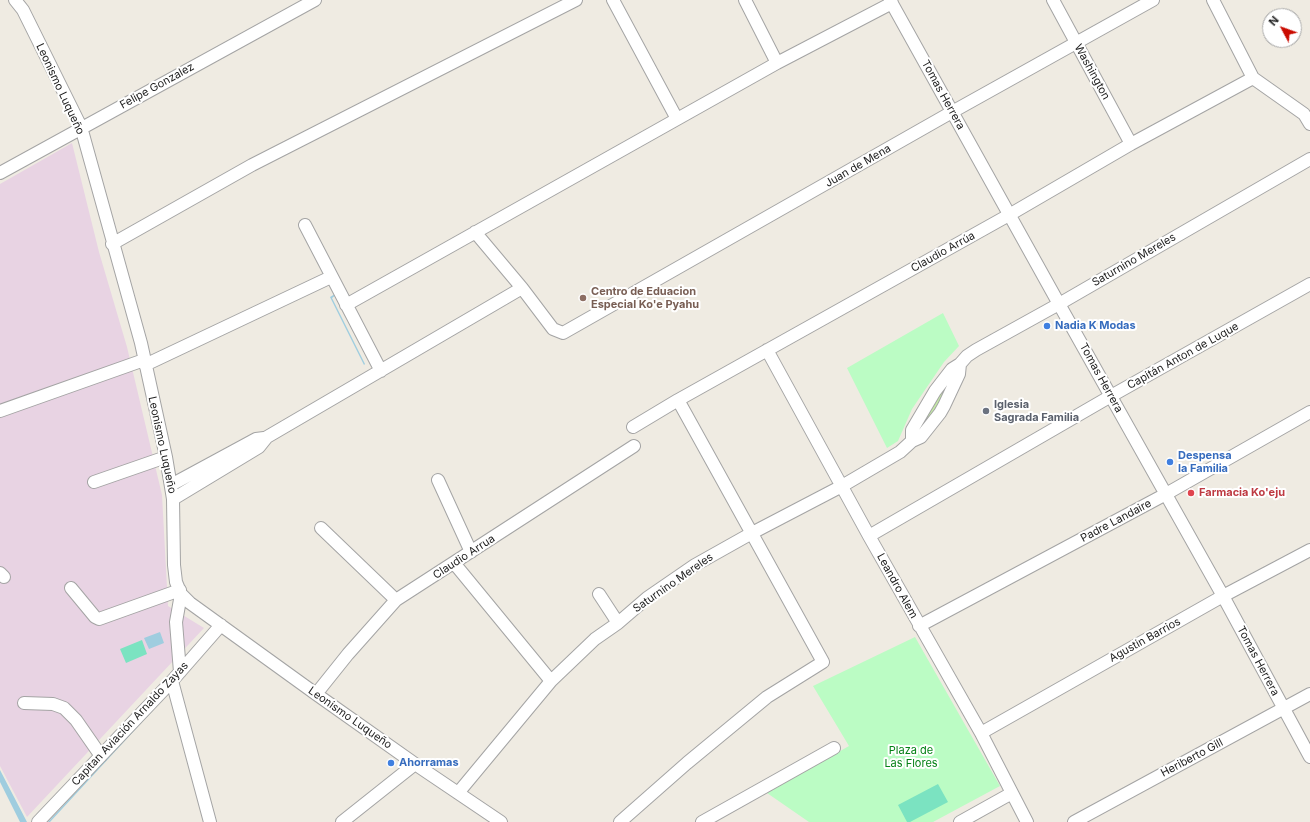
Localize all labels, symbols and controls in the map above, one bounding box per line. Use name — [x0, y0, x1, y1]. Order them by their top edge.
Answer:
north arrow — [1262, 8, 1302, 48]
text: N — [1266, 13, 1282, 29]
street label: Leonismo Luqueño — [33, 41, 87, 137]
street label: Washington — [1071, 42, 1113, 102]
street label: Tomas Herrera — [919, 58, 967, 132]
street label: Felipe Gonzalez — [118, 60, 196, 112]
street label: Juan de Mena — [823, 142, 893, 190]
street label: Claudio Arrúa — [909, 229, 977, 275]
street label: Saturnino Mereles — [1090, 231, 1178, 289]
place label: Centro de Eduacion Especial Ko'e Pyahu — [591, 285, 699, 311]
marker: Centro de Eduacion Especial Ko'e Pyahu — [578, 293, 588, 303]
place label: Nadia K Modas — [1055, 319, 1136, 333]
street label: Capitán Anton de Luque — [1125, 320, 1241, 392]
marker: Nadia K Modas — [1042, 321, 1052, 331]
street label: Tomas Herrera — [1077, 341, 1125, 415]
street label: Leonismo Luqueño — [145, 395, 179, 495]
place label: Iglesia Sagrada Familia — [994, 398, 1079, 424]
marker: Iglesia Sagrada Familia — [981, 406, 991, 416]
place label: Despensa la Familia — [1178, 449, 1232, 475]
marker: Despensa la Familia — [1165, 457, 1175, 467]
place label: Farmacia Ko'eju — [1199, 486, 1285, 500]
marker: Farmacia Ko'eju — [1186, 488, 1196, 498]
street label: Padre Landaire — [1078, 497, 1154, 545]
street label: Claudio Arrua — [431, 532, 497, 582]
street label: Saturnino Mereles — [630, 550, 716, 616]
street label: Leandro Alem — [874, 551, 920, 621]
street label: Agustin Barrios — [1107, 615, 1183, 665]
street label: Tomas Herrera — [1234, 624, 1282, 698]
street label: Capitan Aviación Arnaldo Zayas — [69, 659, 191, 789]
street label: Leonismo Luqueño — [306, 684, 394, 752]
street label: Heriberto Gill — [1159, 736, 1225, 780]
park label: Plaza de Las Flores — [884, 744, 938, 770]
place label: Ahorramas — [399, 756, 459, 770]
marker: Ahorramas — [386, 758, 396, 768]

